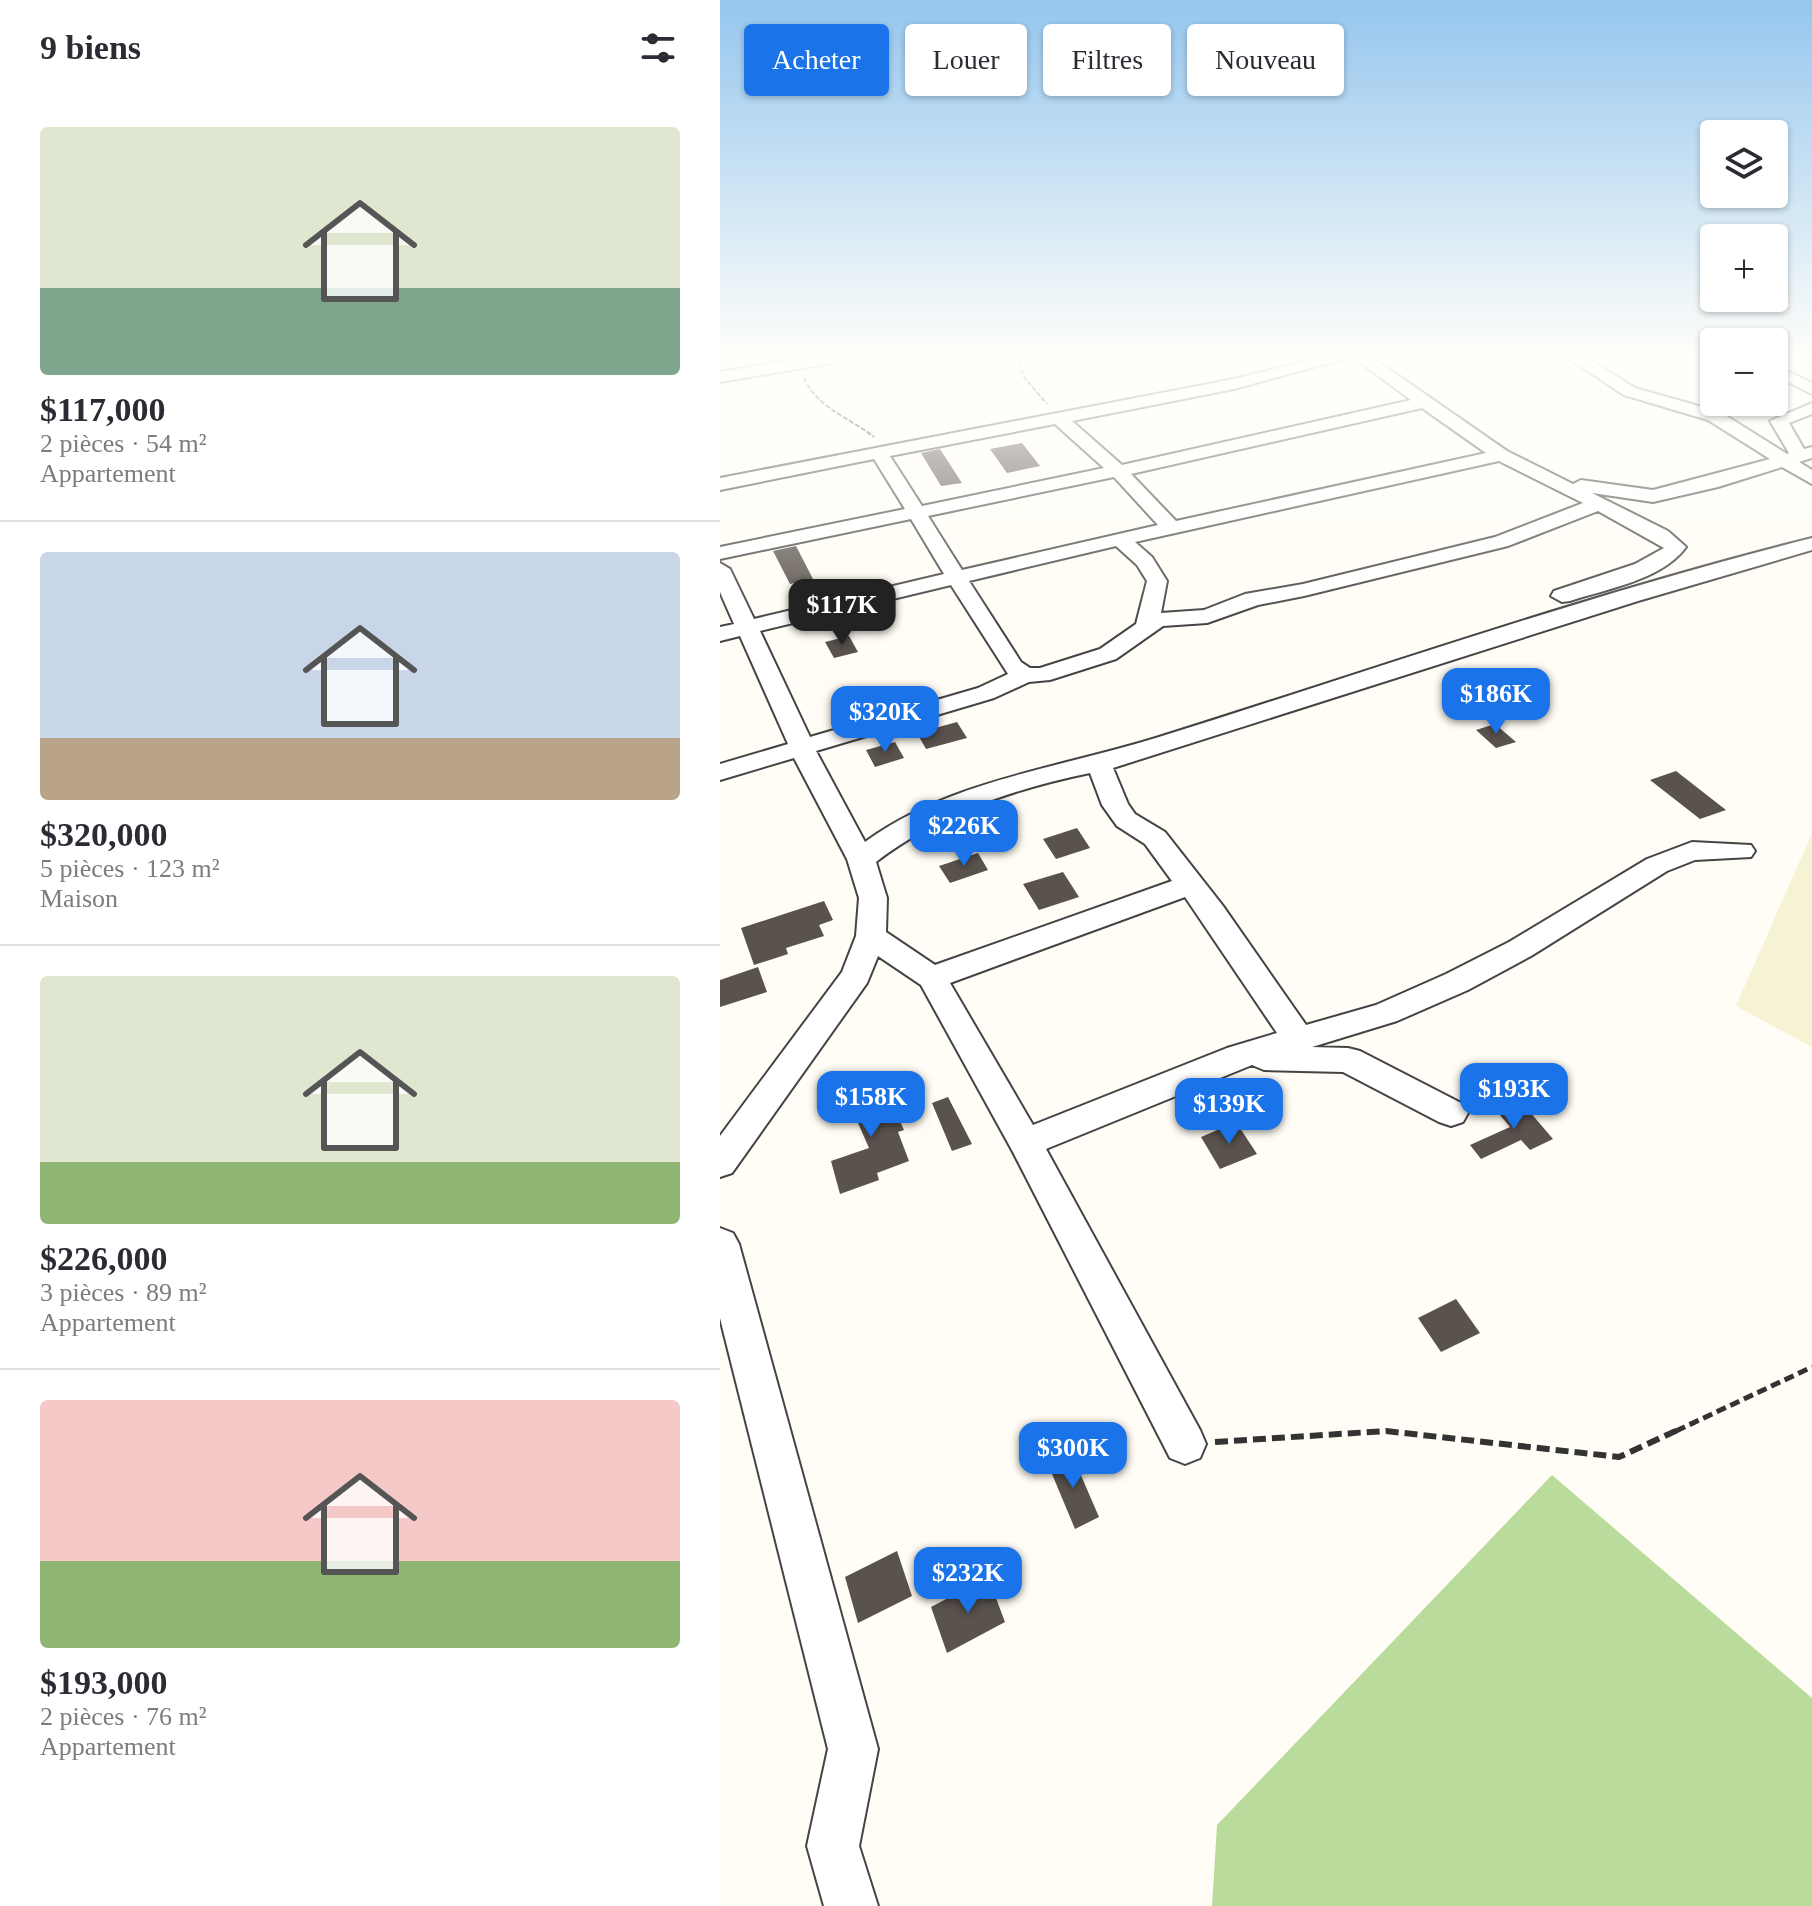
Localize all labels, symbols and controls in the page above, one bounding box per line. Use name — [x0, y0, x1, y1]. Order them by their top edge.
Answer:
chip: Acheter — [744, 24, 889, 96]
chip: Louer — [905, 24, 1027, 96]
chip: Filtres — [1043, 24, 1171, 96]
chip: Nouveau — [1187, 24, 1344, 96]
icon: filters — [636, 26, 680, 70]
text: 9 biens — [40, 29, 141, 66]
map controls — [1700, 120, 1788, 416]
button: layers — [1700, 120, 1788, 208]
icon: home — [288, 179, 432, 323]
button: + — [1700, 224, 1788, 312]
button: − — [1700, 328, 1788, 416]
text: $117,000 — [40, 391, 166, 428]
text: 2 pièces · 54 m² — [40, 429, 207, 458]
text: Appartement — [40, 459, 176, 488]
pin: $117K — [786, 579, 898, 647]
text: $117K — [807, 590, 877, 619]
icon: home — [288, 604, 432, 748]
pin: $186K — [1440, 668, 1552, 736]
text: $186K — [1460, 679, 1532, 708]
pin: $320K — [829, 686, 941, 754]
text: $320K — [849, 697, 921, 726]
pin: $226K — [908, 800, 1020, 868]
text: $226K — [928, 811, 1000, 840]
text: $320,000 — [40, 816, 168, 853]
text: 5 pièces · 123 m² — [40, 854, 220, 883]
text: Maison — [40, 884, 118, 913]
icon: home — [288, 1028, 432, 1172]
pin: $193K — [1458, 1063, 1570, 1131]
pin: $158K — [815, 1071, 927, 1139]
text: $193K — [1478, 1074, 1550, 1103]
pin: $139K — [1173, 1078, 1285, 1146]
text: $158K — [835, 1082, 907, 1111]
text: $139K — [1193, 1089, 1265, 1118]
text: $226,000 — [40, 1240, 168, 1277]
text: 3 pièces · 89 m² — [40, 1278, 207, 1307]
text: Appartement — [40, 1308, 176, 1337]
pin: $300K — [1017, 1422, 1129, 1490]
text: $300K — [1037, 1433, 1109, 1462]
icon: home — [288, 1452, 432, 1596]
pin: $232K — [912, 1547, 1024, 1615]
text: $232K — [932, 1558, 1004, 1587]
text: $193,000 — [40, 1664, 168, 1701]
text: 2 pièces · 76 m² — [40, 1702, 207, 1731]
text: Appartement — [40, 1732, 176, 1761]

